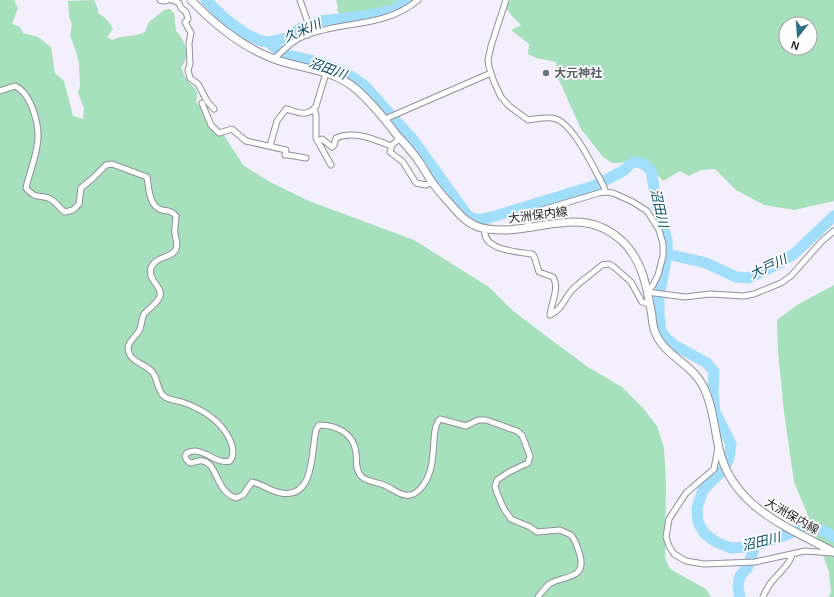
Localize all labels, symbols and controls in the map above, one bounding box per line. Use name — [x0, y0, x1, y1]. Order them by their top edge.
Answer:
water label: 久米川 — [281, 15, 325, 45]
north arrow — [778, 16, 818, 56]
text: N — [789, 39, 801, 52]
water label: 沼田川 — [307, 55, 351, 83]
place label: 大元神社 — [554, 66, 602, 80]
marker: 大元神社 — [541, 68, 551, 78]
water label: 沼田川 — [648, 187, 672, 231]
street label: 大洲保内線 — [507, 204, 569, 226]
water label: 大戸川 — [747, 251, 791, 281]
street label: 大洲保内線 — [763, 495, 821, 537]
water label: 沼田川 — [740, 529, 784, 553]

